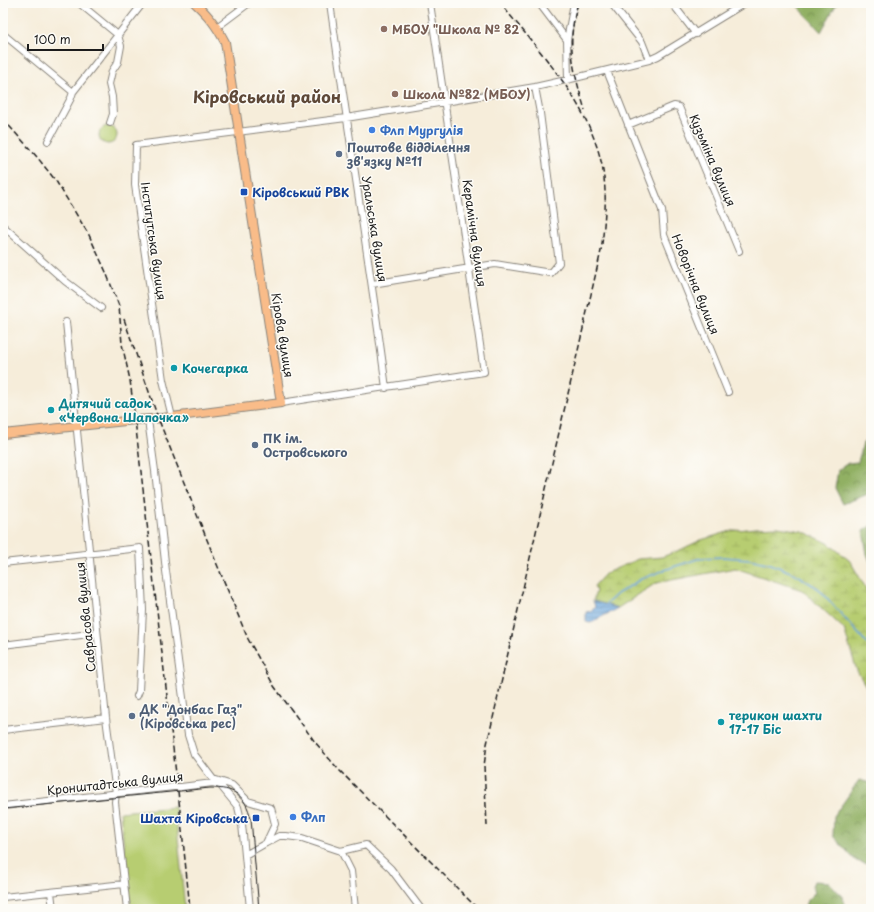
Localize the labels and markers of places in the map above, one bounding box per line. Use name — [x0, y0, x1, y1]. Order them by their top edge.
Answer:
place label: МБОУ "Школа № 82 — [392, 20, 519, 38]
marker: МБОУ "Школа № 82 — [379, 24, 389, 34]
place label: Школа №82 (МБОУ) — [403, 85, 530, 103]
marker: Школа №82 (МБОУ) — [390, 89, 400, 99]
place label: Флп Мургулія — [380, 121, 463, 139]
marker: Флп Мургулія — [367, 125, 377, 135]
place label: Поштове відділення зв'язку №11 — [346, 138, 471, 170]
marker: Поштове відділення зв'язку №11 — [334, 149, 344, 159]
place label: Кіровський РВК — [252, 183, 349, 201]
marker: Кіровський РВК — [239, 187, 249, 197]
place label: Кочегарка — [182, 359, 248, 377]
marker: Кочегарка — [169, 363, 179, 373]
place label: Дитячий садок «Червона Шапочка» — [58, 394, 189, 426]
marker: Дитячий садок «Червона Шапочка» — [46, 405, 56, 415]
place label: ПК ім. Островського — [263, 429, 347, 461]
marker: ПК ім. Островського — [250, 440, 260, 450]
place label: ДК "Донбас Газ" (Кіровська рес) — [139, 700, 242, 732]
place label: терикон шахти 17-17 Біс — [728, 706, 822, 738]
marker: ДК "Донбас Газ" (Кіровська рес) — [127, 711, 137, 721]
marker: терикон шахти 17-17 Біс — [716, 717, 726, 727]
place label: Флп — [301, 808, 326, 826]
place label: Шахта Кіровська — [140, 809, 248, 827]
marker: Флп — [288, 812, 298, 822]
marker: Шахта Кіровська — [251, 813, 261, 823]

